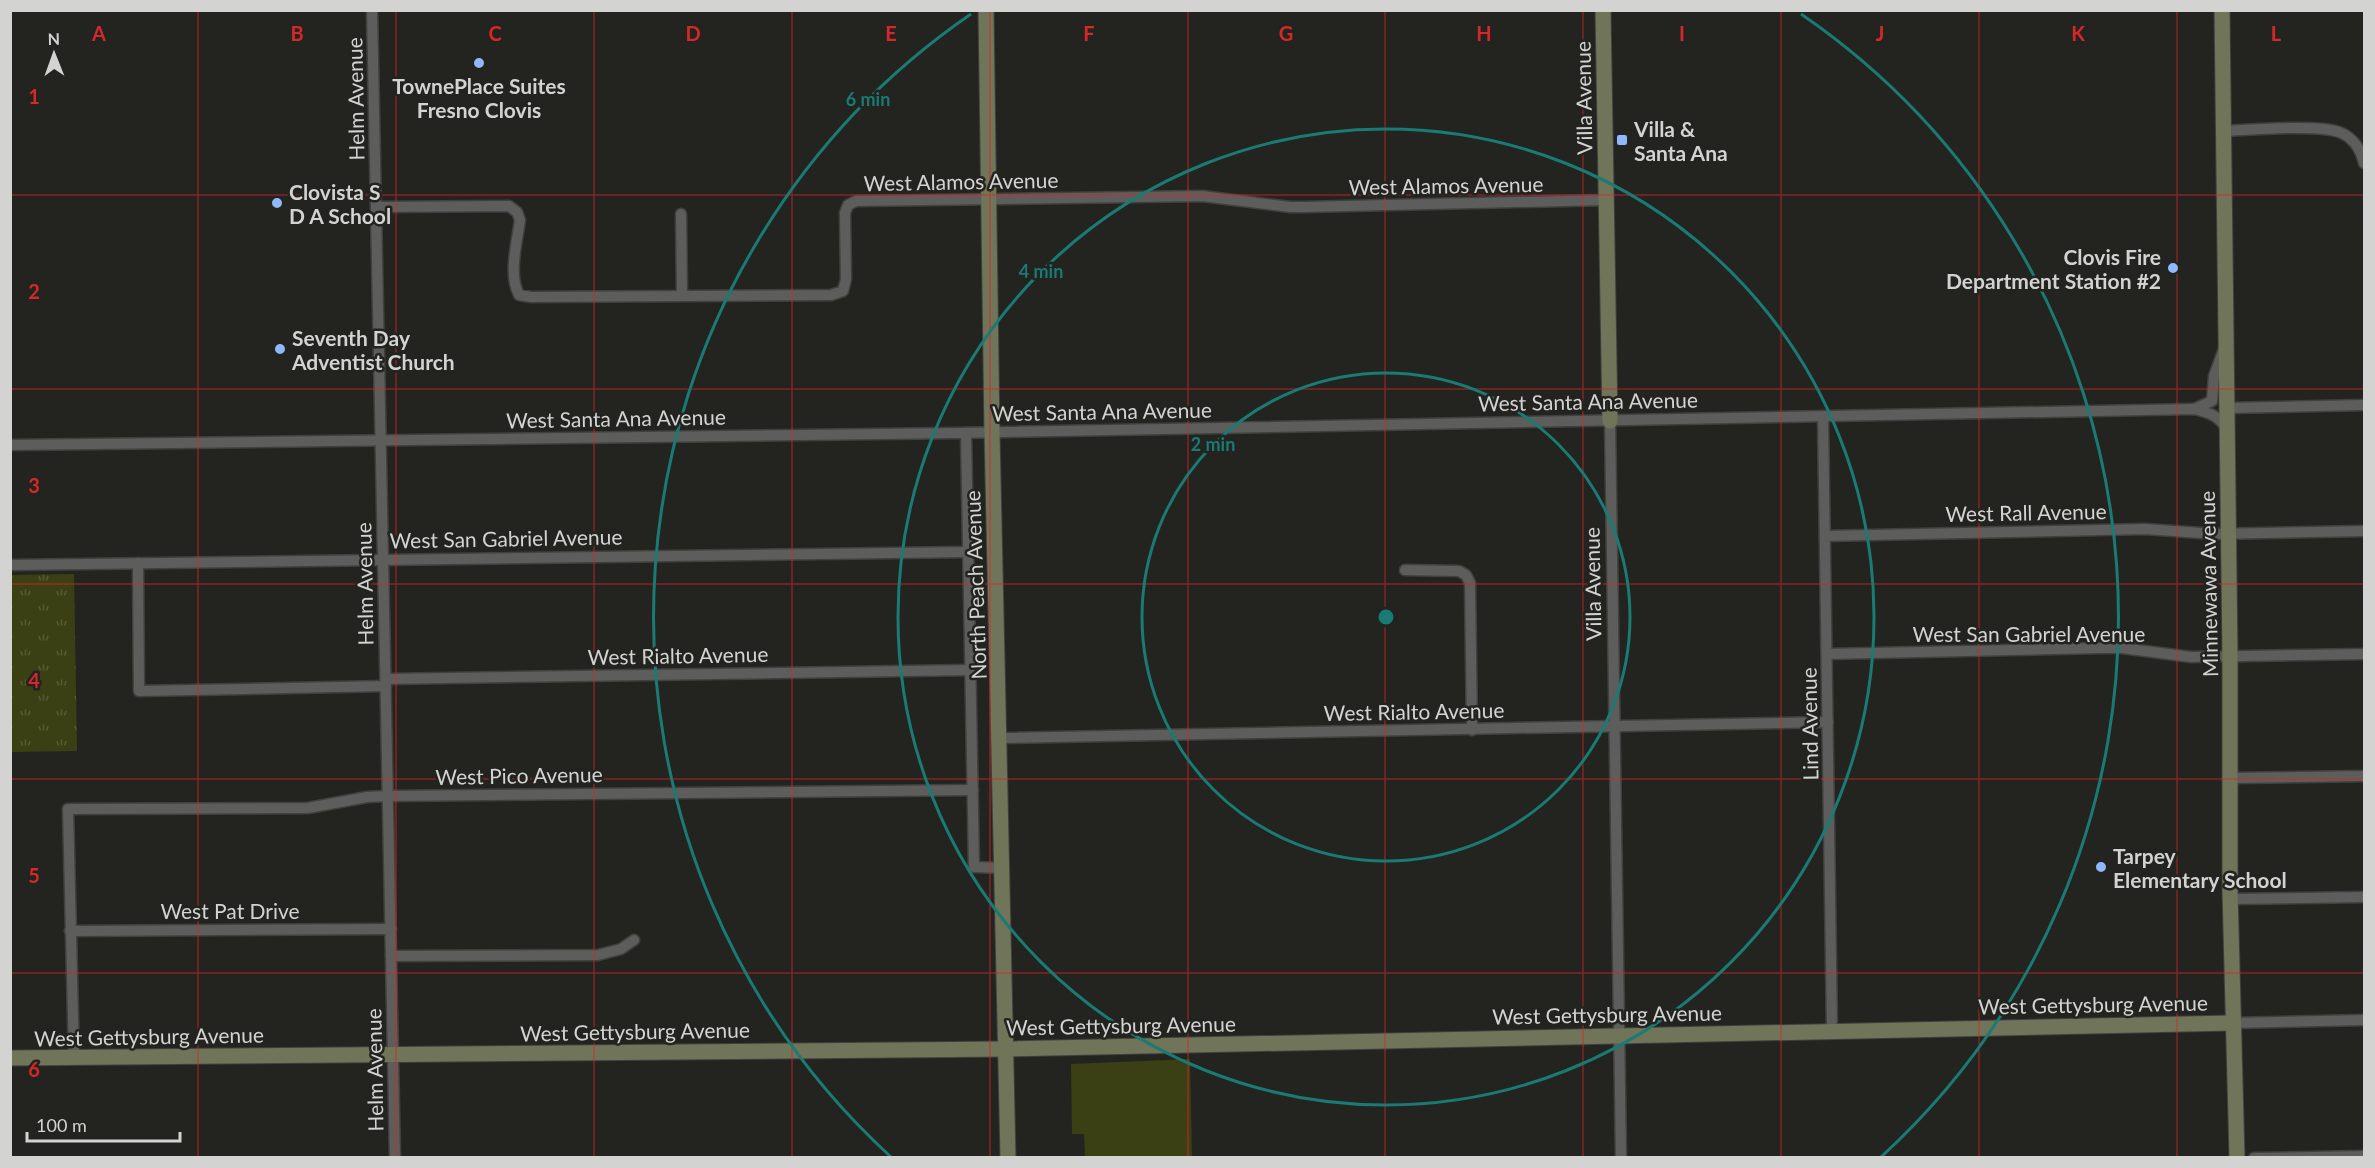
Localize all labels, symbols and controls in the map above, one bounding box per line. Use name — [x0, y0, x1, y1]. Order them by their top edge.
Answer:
text: A — [91, 21, 106, 45]
text: B — [290, 21, 304, 45]
text: C — [488, 21, 502, 45]
text: D — [685, 21, 701, 45]
text: E — [885, 21, 897, 45]
text: F — [1083, 21, 1095, 45]
text: G — [1279, 21, 1293, 45]
text: H — [1476, 21, 1492, 45]
text: I — [1679, 21, 1685, 45]
text: J — [1876, 21, 1884, 45]
text: K — [2071, 21, 2085, 45]
text: L — [2271, 21, 2282, 45]
north arrow — [24, 24, 84, 84]
text: N — [47, 29, 60, 48]
street label: Helm Avenue — [341, 37, 369, 161]
street label: Villa Avenue — [1570, 41, 1596, 155]
marker: TownePlace Suites Fresno Clovis — [472, 56, 486, 70]
place label: TownePlace Suites Fresno Clovis — [392, 73, 566, 122]
text: 1 — [28, 84, 40, 108]
text: 6 min — [846, 88, 890, 110]
place label: Villa & Santa Ana — [1633, 116, 1728, 165]
marker: Villa & Santa Ana — [1615, 133, 1629, 147]
street label: West Alamos Avenue — [863, 167, 1059, 195]
street label: West Alamos Avenue — [1348, 171, 1544, 199]
place label: Clovista S D A School — [289, 179, 391, 228]
marker: Clovista S D A School — [270, 196, 284, 210]
place label: Clovis Fire Department Station #2 — [1946, 244, 2161, 293]
text: 4 min — [1019, 260, 1063, 282]
marker: Clovis Fire Department Station #2 — [2166, 261, 2180, 275]
text: 2 — [28, 279, 40, 303]
place label: Seventh Day Adventist Church — [291, 325, 455, 374]
marker: Seventh Day Adventist Church — [273, 342, 287, 356]
street label: West Santa Ana Avenue — [1478, 387, 1698, 415]
street label: West Santa Ana Avenue — [992, 397, 1212, 425]
street label: West Santa Ana Avenue — [506, 404, 726, 432]
text: 2 min — [1191, 433, 1235, 455]
text: 3 — [28, 473, 40, 497]
street label: North Peach Avenue — [959, 490, 991, 680]
street label: Minnewawa Avenue — [2194, 491, 2222, 677]
street label: West Rall Avenue — [1945, 498, 2107, 526]
street label: Helm Avenue — [350, 522, 378, 646]
street label: West San Gabriel Avenue — [389, 523, 623, 553]
street label: Villa Avenue — [1579, 527, 1605, 641]
centre of rings — [1376, 607, 1396, 627]
street label: West San Gabriel Avenue — [1913, 621, 2145, 646]
street label: West Rialto Avenue — [587, 641, 769, 669]
street label: Lind Avenue — [1796, 667, 1822, 781]
text: 4 — [28, 668, 40, 692]
street label: West Rialto Avenue — [1323, 697, 1505, 725]
street label: West Pico Avenue — [435, 761, 603, 789]
place label: Tarpey Elementary School — [2113, 843, 2287, 892]
marker: Tarpey Elementary School — [2094, 860, 2108, 874]
text: 5 — [28, 863, 40, 887]
street label: West Pat Drive — [160, 898, 300, 923]
street label: West Gettysburg Avenue — [1978, 989, 2208, 1019]
street label: West Gettysburg Avenue — [1492, 999, 1722, 1029]
street label: Helm Avenue — [360, 1008, 388, 1132]
street label: West Gettysburg Avenue — [1006, 1010, 1236, 1040]
street label: West Gettysburg Avenue — [520, 1016, 750, 1046]
street label: West Gettysburg Avenue — [34, 1021, 264, 1051]
text: 6 — [28, 1057, 40, 1081]
scale bar — [27, 1105, 180, 1143]
text: 100 m — [36, 1114, 87, 1136]

